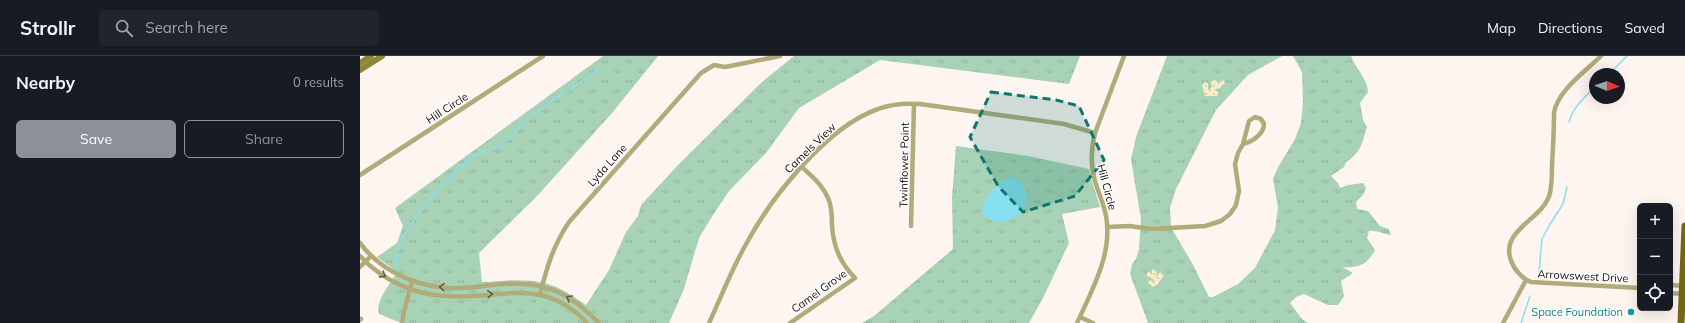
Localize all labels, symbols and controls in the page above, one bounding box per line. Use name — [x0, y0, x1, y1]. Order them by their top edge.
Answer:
search box — [99, 10, 379, 46]
text: Strollr — [20, 16, 75, 40]
icon: search — [113, 17, 135, 39]
text: Search here — [145, 18, 228, 37]
text: Map — [1487, 19, 1516, 37]
text: Directions — [1538, 19, 1603, 37]
text: Saved — [1625, 19, 1665, 37]
north arrow — [1589, 68, 1625, 104]
text: Nearby — [16, 72, 75, 93]
text: 0 results — [293, 74, 344, 90]
street label: Hill Circle — [423, 89, 471, 127]
button: Save — [16, 120, 176, 158]
button: Share — [184, 120, 344, 158]
street label: Camels View — [781, 120, 839, 176]
street label: Twinflower Point — [896, 122, 912, 208]
street label: Lyda Lane — [584, 141, 630, 189]
street label: Hill Circle — [1094, 162, 1120, 212]
map controls — [1637, 203, 1673, 311]
button: + — [1637, 203, 1673, 239]
button: − — [1637, 239, 1673, 275]
street label: Camel Grove — [789, 266, 849, 316]
street label: Arrowswest Drive — [1537, 267, 1629, 285]
one-way arrow — [379, 270, 386, 278]
button: locate — [1637, 275, 1673, 311]
one-way arrow — [439, 283, 445, 292]
one-way arrow — [487, 289, 493, 298]
one-way arrow — [566, 295, 573, 303]
place label: Space Foundation — [1531, 305, 1623, 319]
marker: Space Foundation — [1626, 307, 1636, 317]

